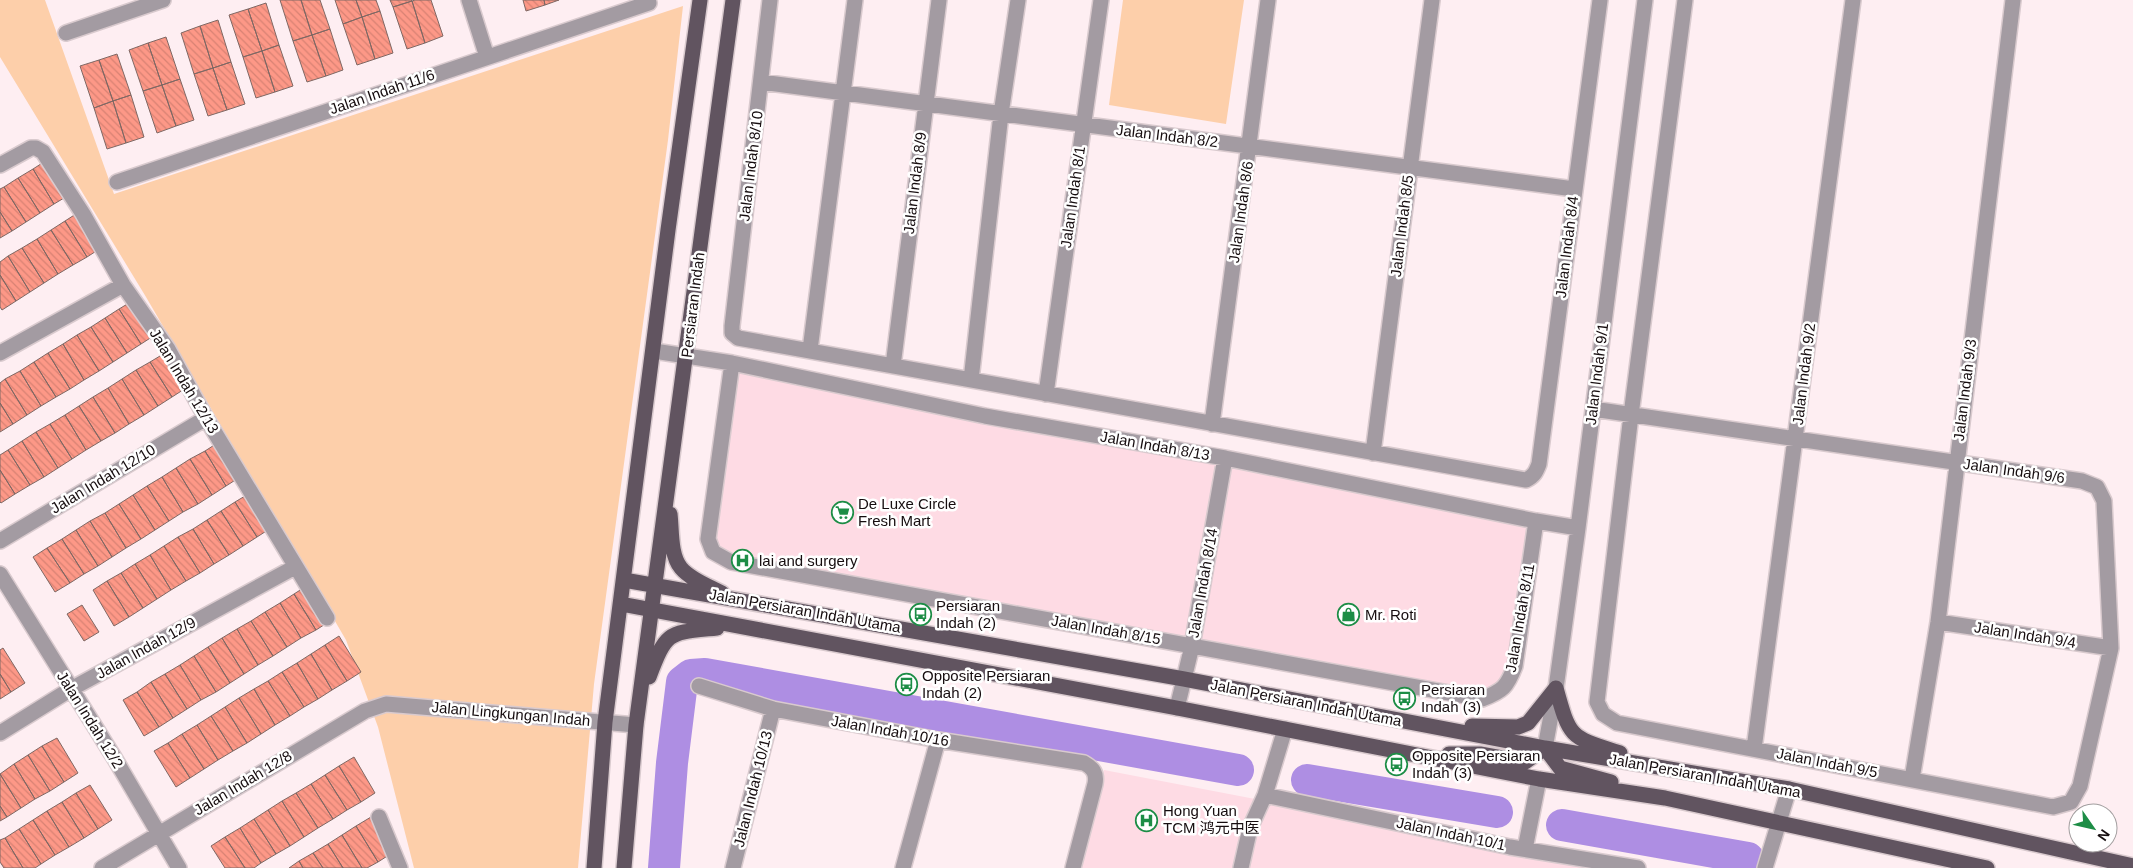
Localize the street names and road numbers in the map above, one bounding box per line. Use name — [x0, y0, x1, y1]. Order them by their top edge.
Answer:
street label: Jalan Indah 11/6 — [327, 66, 437, 117]
street label: Jalan Indah 8/10 — [735, 110, 766, 222]
street label: Jalan Indah 8/2 — [1115, 121, 1219, 150]
street label: Jalan Indah 8/9 — [900, 131, 929, 235]
street label: Jalan Indah 8/1 — [1057, 145, 1088, 249]
street label: Jalan Indah 8/6 — [1225, 160, 1256, 264]
street label: Jalan Indah 8/5 — [1387, 174, 1416, 278]
street label: Jalan Indah 8/4 — [1552, 195, 1581, 299]
street label: Persiaran Indah — [678, 251, 707, 359]
street label: Jalan Indah 9/1 — [1582, 322, 1611, 426]
street label: Jalan Indah 9/2 — [1789, 322, 1818, 426]
street label: Jalan Indah 12/13 — [146, 325, 222, 436]
street label: Jalan Indah 9/3 — [1950, 338, 1979, 442]
street label: Jalan Indah 8/13 — [1099, 428, 1211, 464]
street label: Jalan Indah 12/10 — [47, 441, 158, 517]
street label: Jalan Indah 9/6 — [1962, 455, 2066, 486]
street label: Jalan Indah 8/14 — [1185, 527, 1221, 639]
street label: Jalan Indah 8/11 — [1502, 562, 1537, 673]
street label: Jalan Persiaran Indah Utama — [708, 585, 903, 636]
street label: Jalan Indah 8/15 — [1050, 612, 1162, 648]
street label: Jalan Indah 12/9 — [93, 613, 198, 682]
street label: Jalan Indah 9/4 — [1973, 618, 2077, 651]
street label: Jalan Indah 12/2 — [54, 668, 127, 771]
street label: Jalan Persiaran Indah Utama — [1209, 676, 1404, 730]
street label: Jalan Lingkungan Indah — [431, 698, 591, 729]
street label: Jalan Indah 10/16 — [830, 712, 950, 749]
street label: Jalan Indah 10/13 — [730, 729, 775, 849]
street label: Jalan Indah 9/5 — [1775, 744, 1879, 781]
street label: Jalan Indah 12/8 — [191, 747, 295, 818]
street label: Jalan Persiaran Indah Utama — [1608, 750, 1803, 801]
street label: Jalan Indah 10/1 — [1395, 814, 1507, 853]

